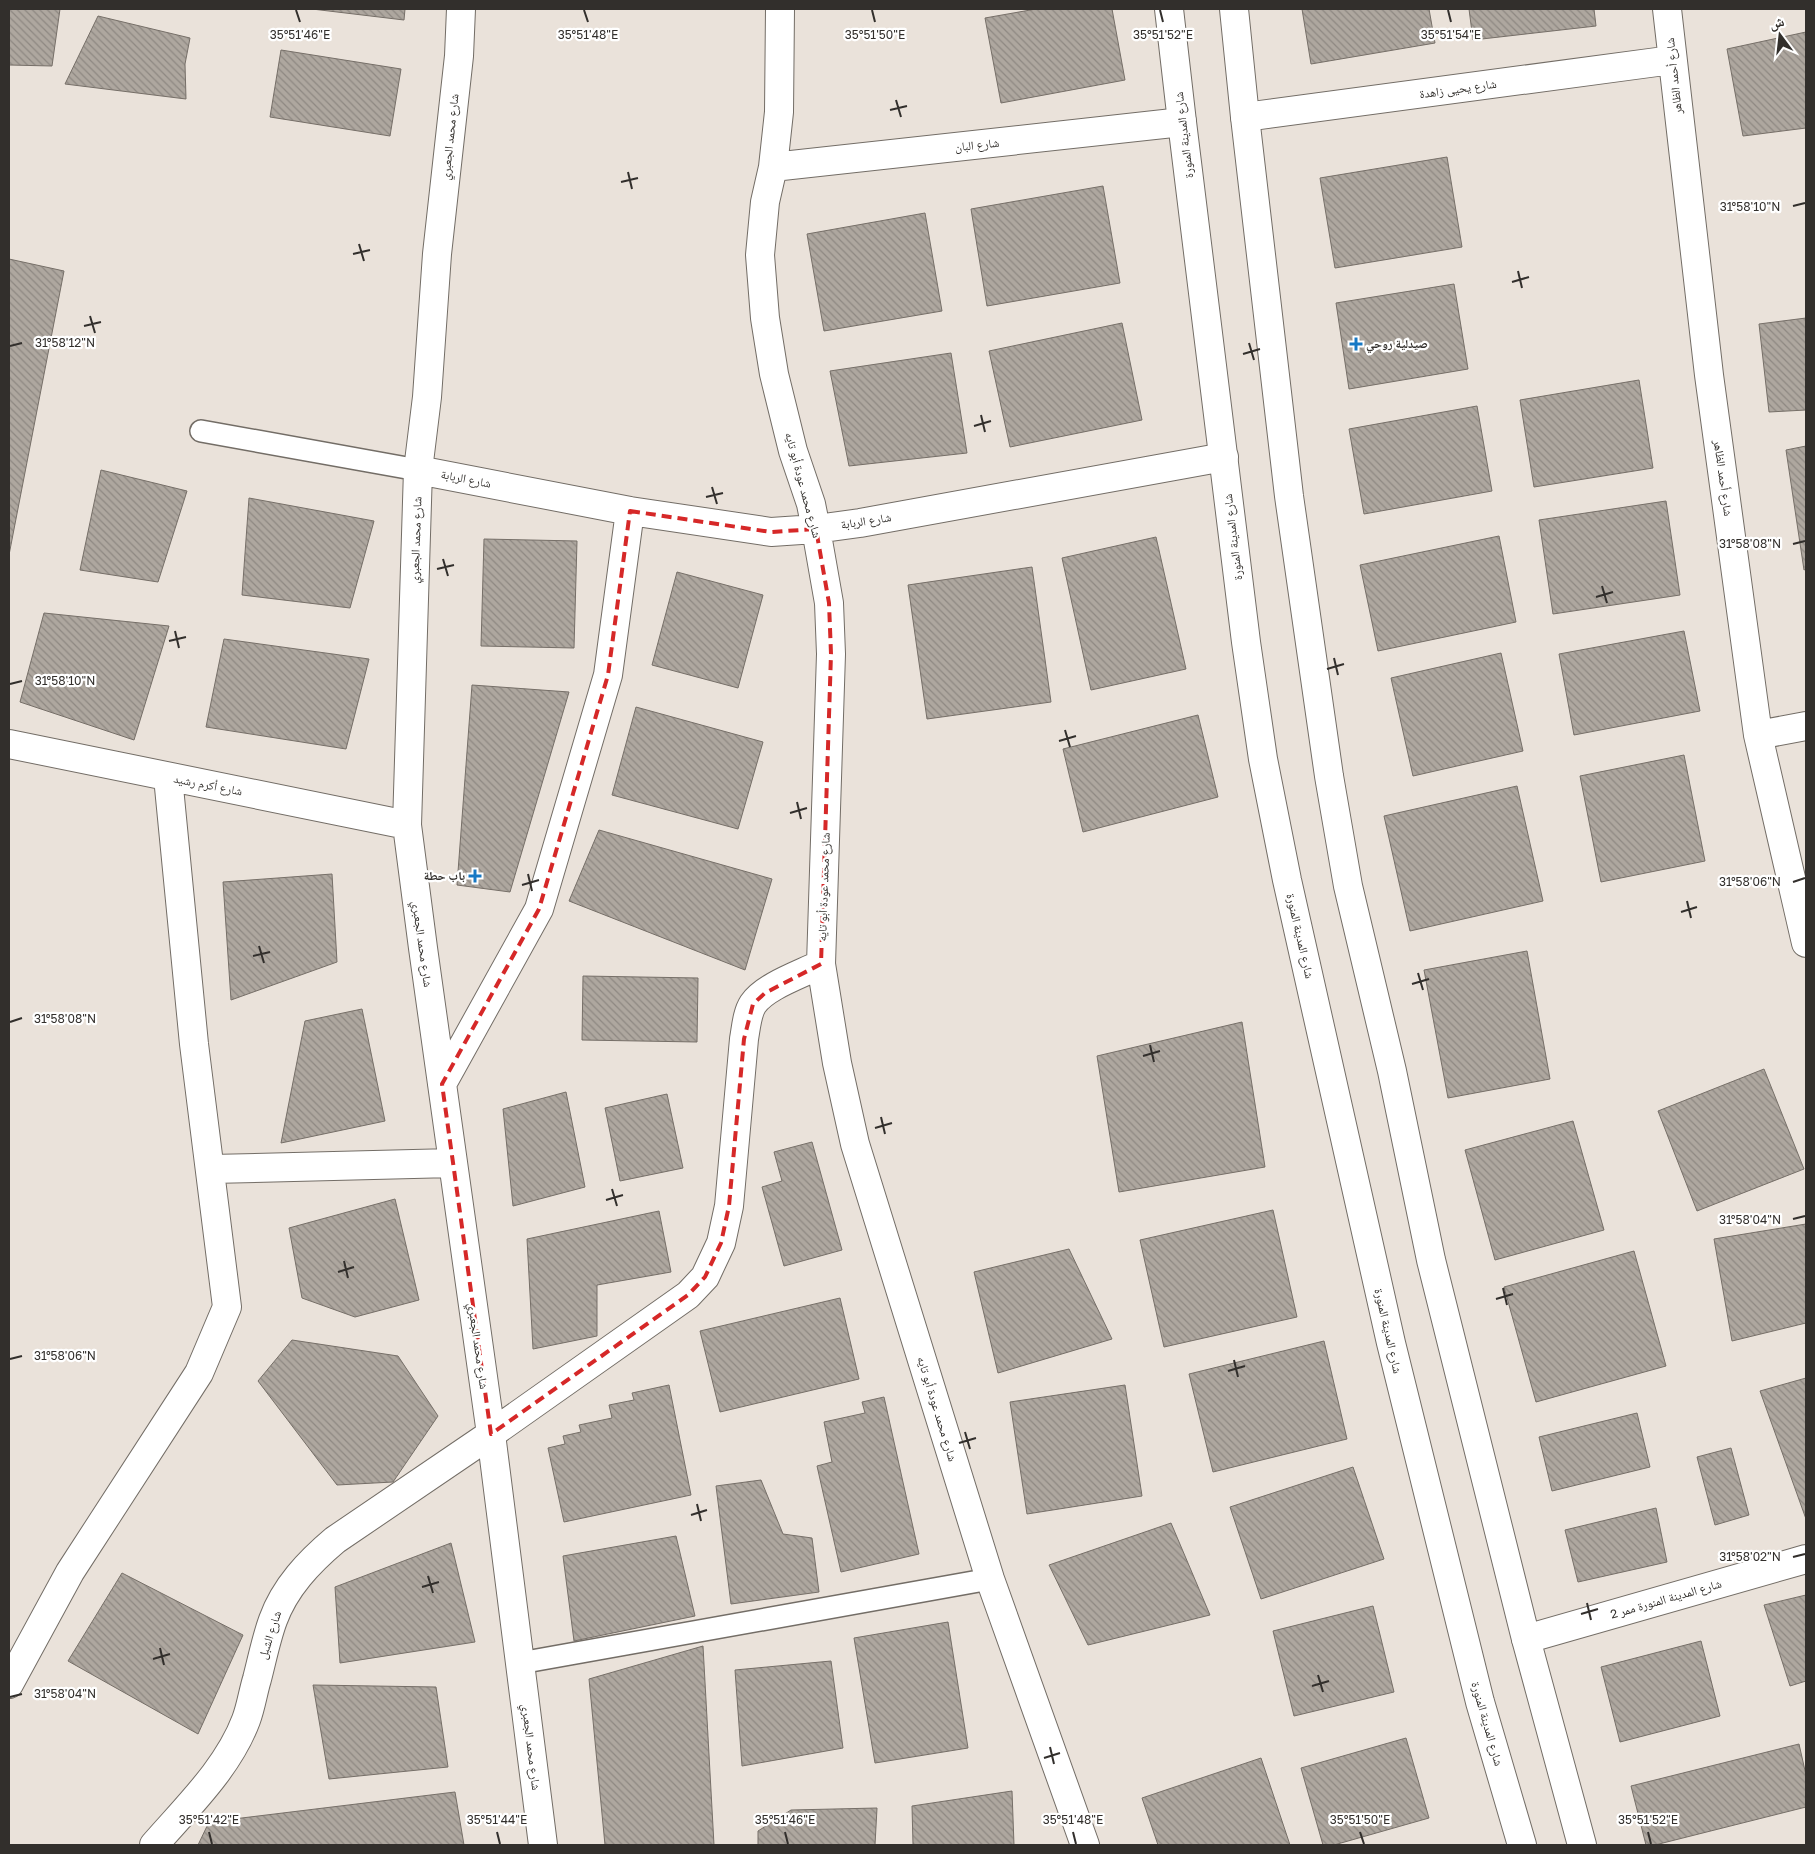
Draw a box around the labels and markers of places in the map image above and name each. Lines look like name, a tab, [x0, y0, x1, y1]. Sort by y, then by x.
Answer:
place label: صيدلية روحي	[1366, 336, 1428, 354]
marker: صيدلية روحي	[1350, 338, 1362, 350]
place label: باب حطة	[424, 868, 465, 883]
marker: باب حطة	[469, 870, 481, 882]

